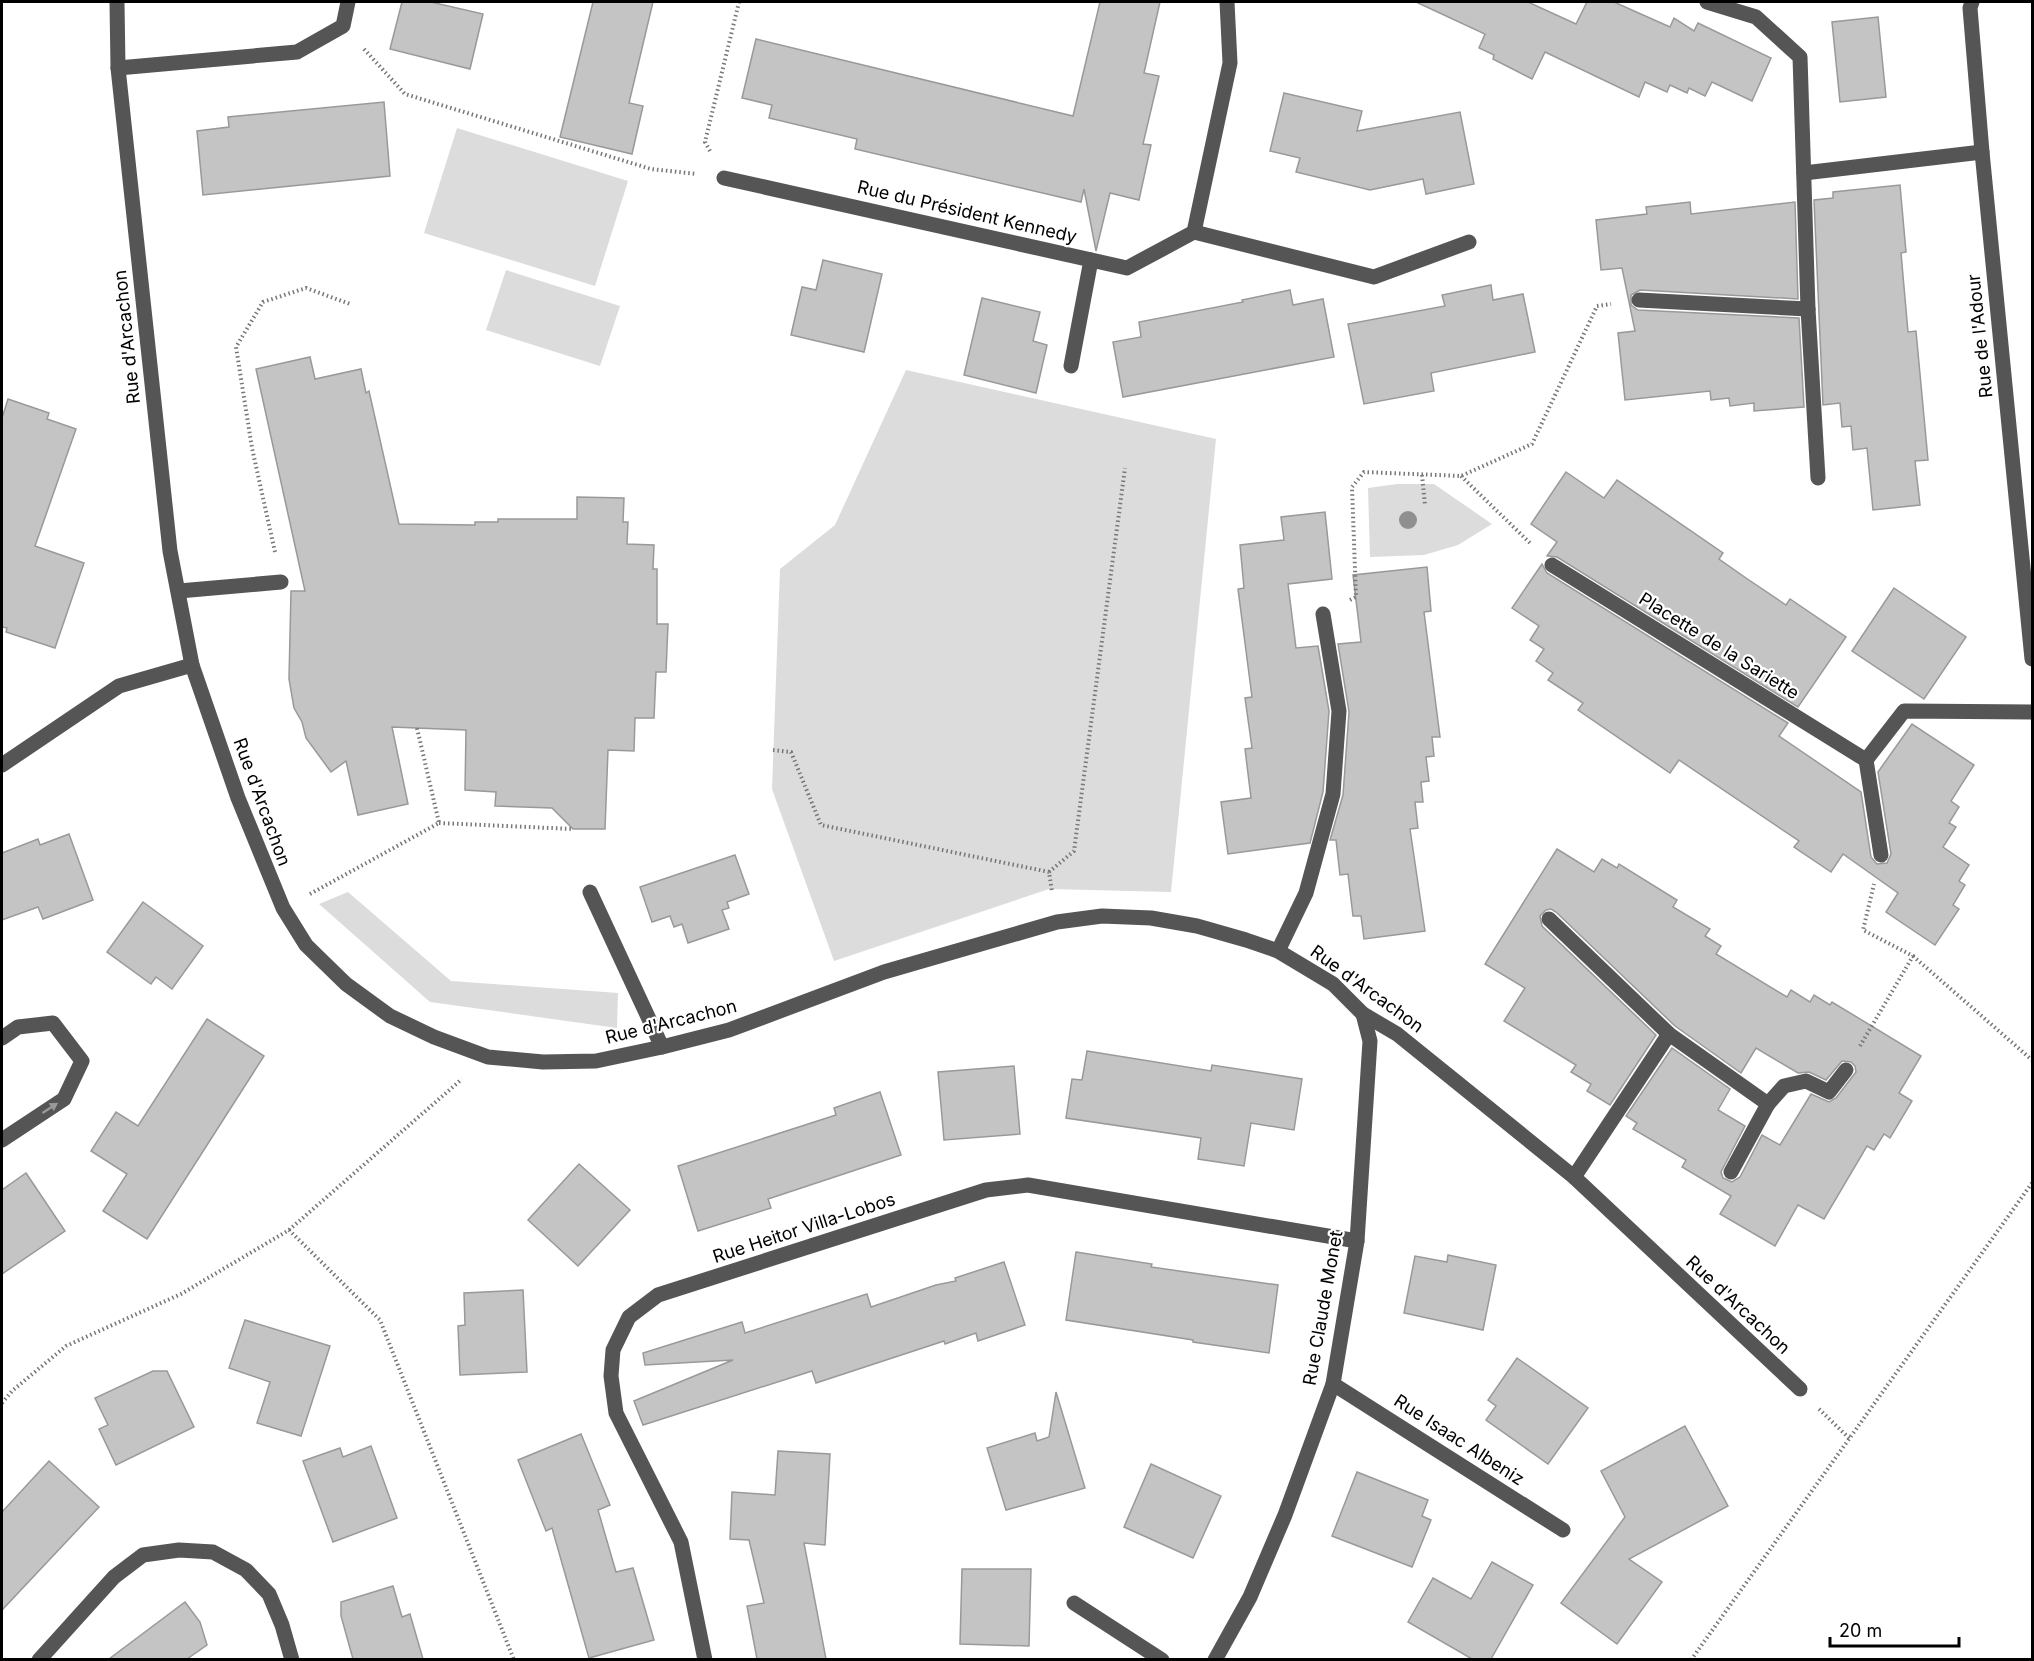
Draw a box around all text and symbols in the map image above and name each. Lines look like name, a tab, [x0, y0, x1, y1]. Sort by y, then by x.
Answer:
street label: Rue du Président Kennedy	[855, 176, 1079, 247]
street label: Rue d'Arcachon	[109, 269, 144, 405]
street label: Rue de l'Adour	[1963, 273, 1996, 399]
street label: Placette de la Sariette	[1635, 588, 1803, 703]
street label: Rue d'Arcachon	[230, 735, 295, 869]
street label: Rue d'Arcachon	[1307, 941, 1428, 1037]
street label: Rue d'Arcachon	[603, 995, 739, 1048]
one-way arrow	[42, 1103, 59, 1114]
street label: Rue Heitor Villa-Lobos	[710, 1188, 898, 1267]
street label: Rue Claude Monet	[1299, 1229, 1346, 1387]
street label: Rue d'Arcachon	[1682, 1251, 1795, 1358]
street label: Rue Isaac Albeniz	[1390, 1390, 1528, 1489]
scale bar	[1830, 1610, 1959, 1648]
text: 20 m	[1839, 1620, 1882, 1641]

